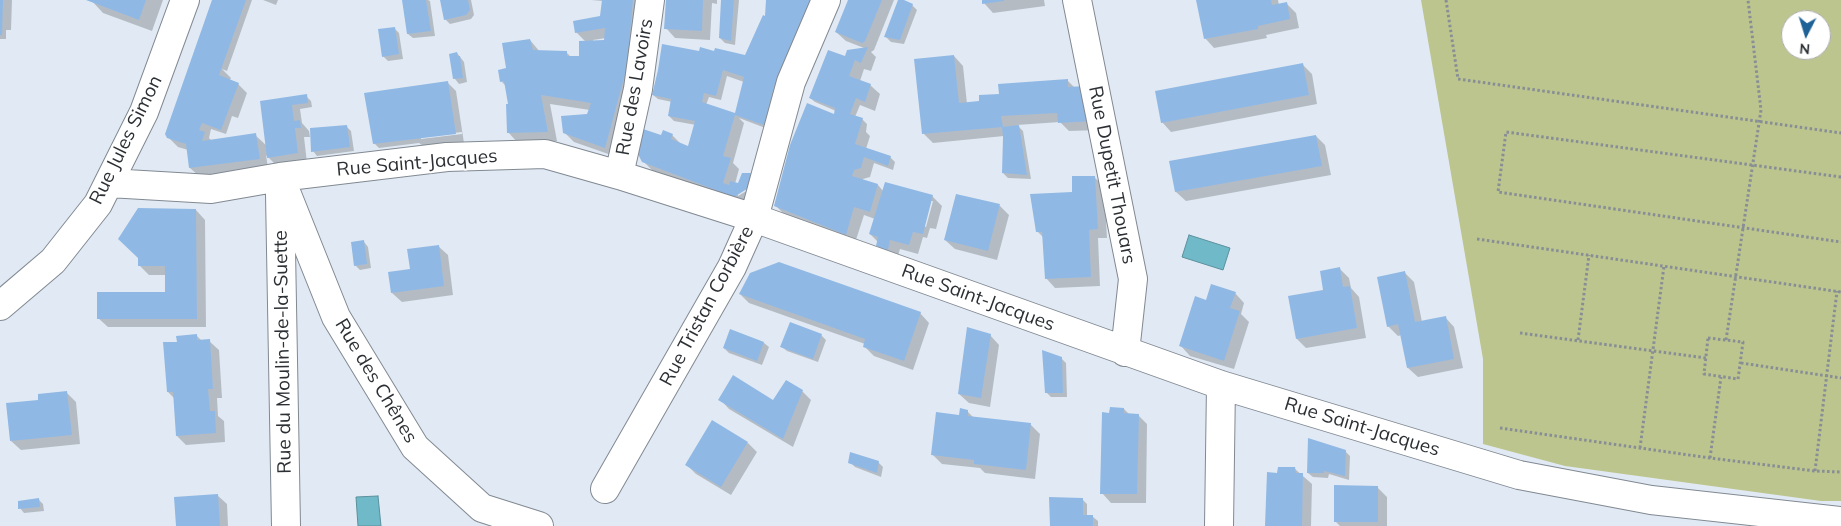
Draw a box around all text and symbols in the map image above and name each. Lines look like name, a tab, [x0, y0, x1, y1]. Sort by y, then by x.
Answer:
north arrow	[1781, 10, 1831, 60]
street label: Rue des Lavoirs	[612, 17, 658, 157]
text: N	[1799, 40, 1811, 58]
street label: Rue Jules Simon	[85, 72, 167, 208]
street label: Rue Dupetit Thouars	[1084, 84, 1140, 266]
street label: Rue Saint-Jacques	[336, 145, 498, 181]
street label: Rue Tristan Corbière	[655, 222, 759, 390]
street label: Rue du Moulin-de-la-Suette	[269, 230, 297, 474]
street label: Rue Saint-Jacques	[898, 260, 1058, 336]
street label: Rue des Chênes	[330, 315, 422, 447]
street label: Rue Saint-Jacques	[1282, 393, 1442, 461]

